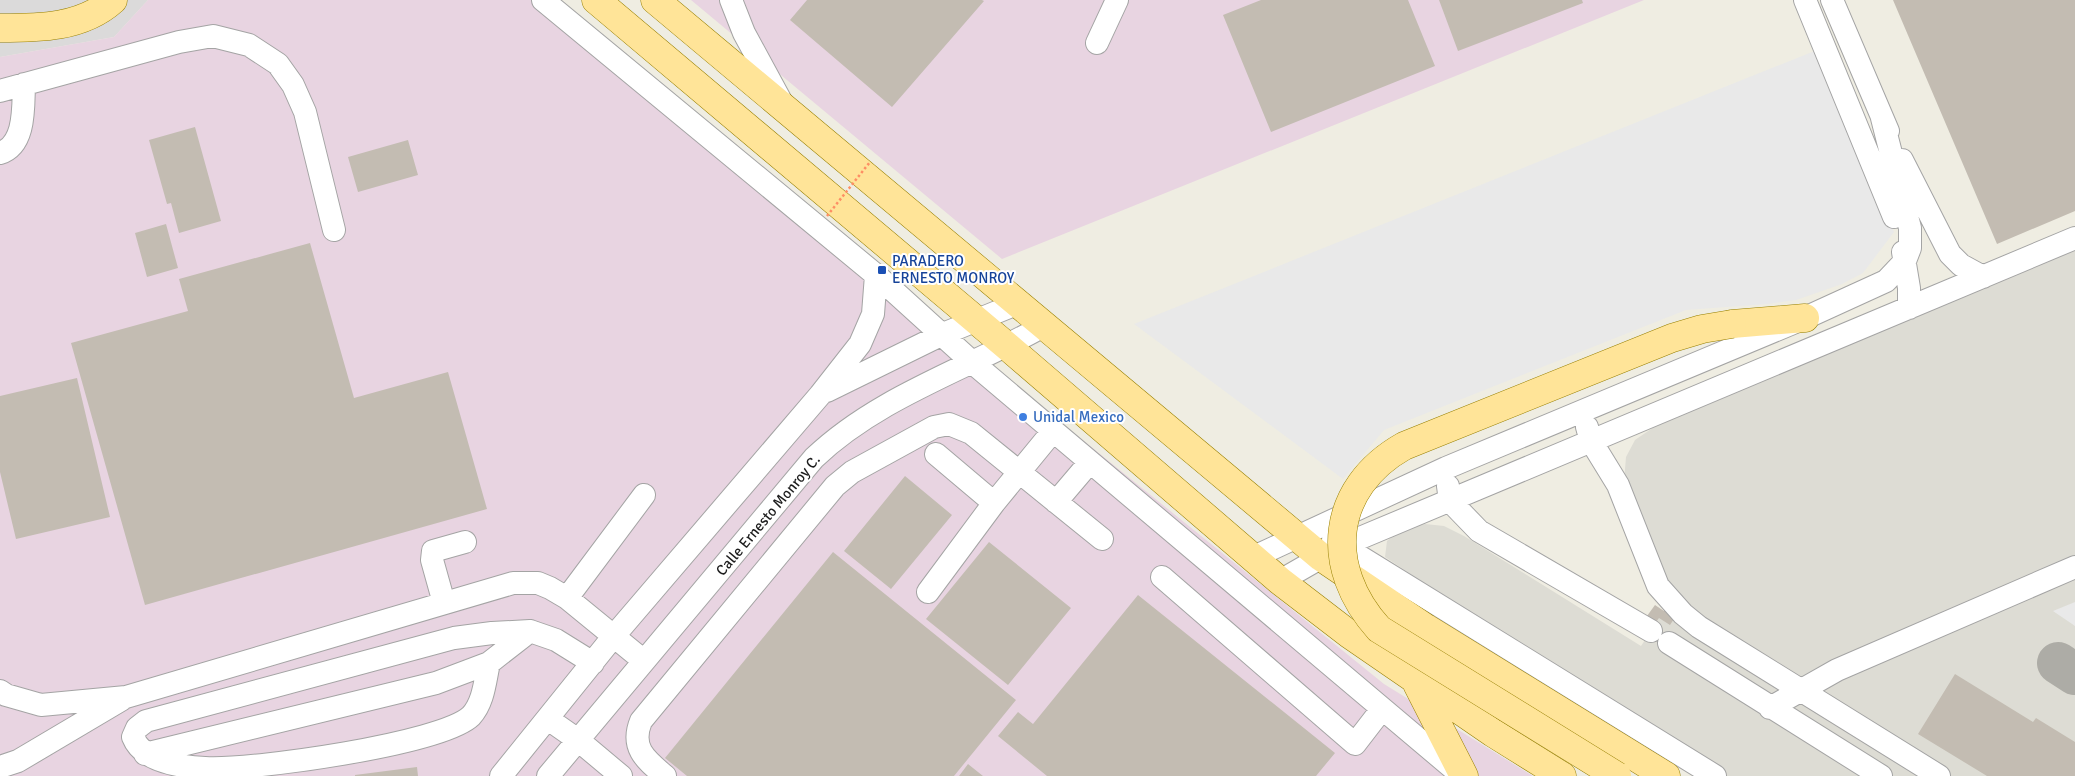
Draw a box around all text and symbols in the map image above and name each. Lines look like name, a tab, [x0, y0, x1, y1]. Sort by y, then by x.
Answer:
place label: PARADERO ERNESTO MONROY	[892, 252, 1015, 287]
marker: PARADERO ERNESTO MONROY	[876, 264, 888, 276]
place label: Unidal Mexico	[1033, 408, 1124, 426]
marker: Unidal Mexico	[1017, 411, 1029, 423]
street label: Calle Ernesto Monroy C.	[712, 451, 824, 579]

